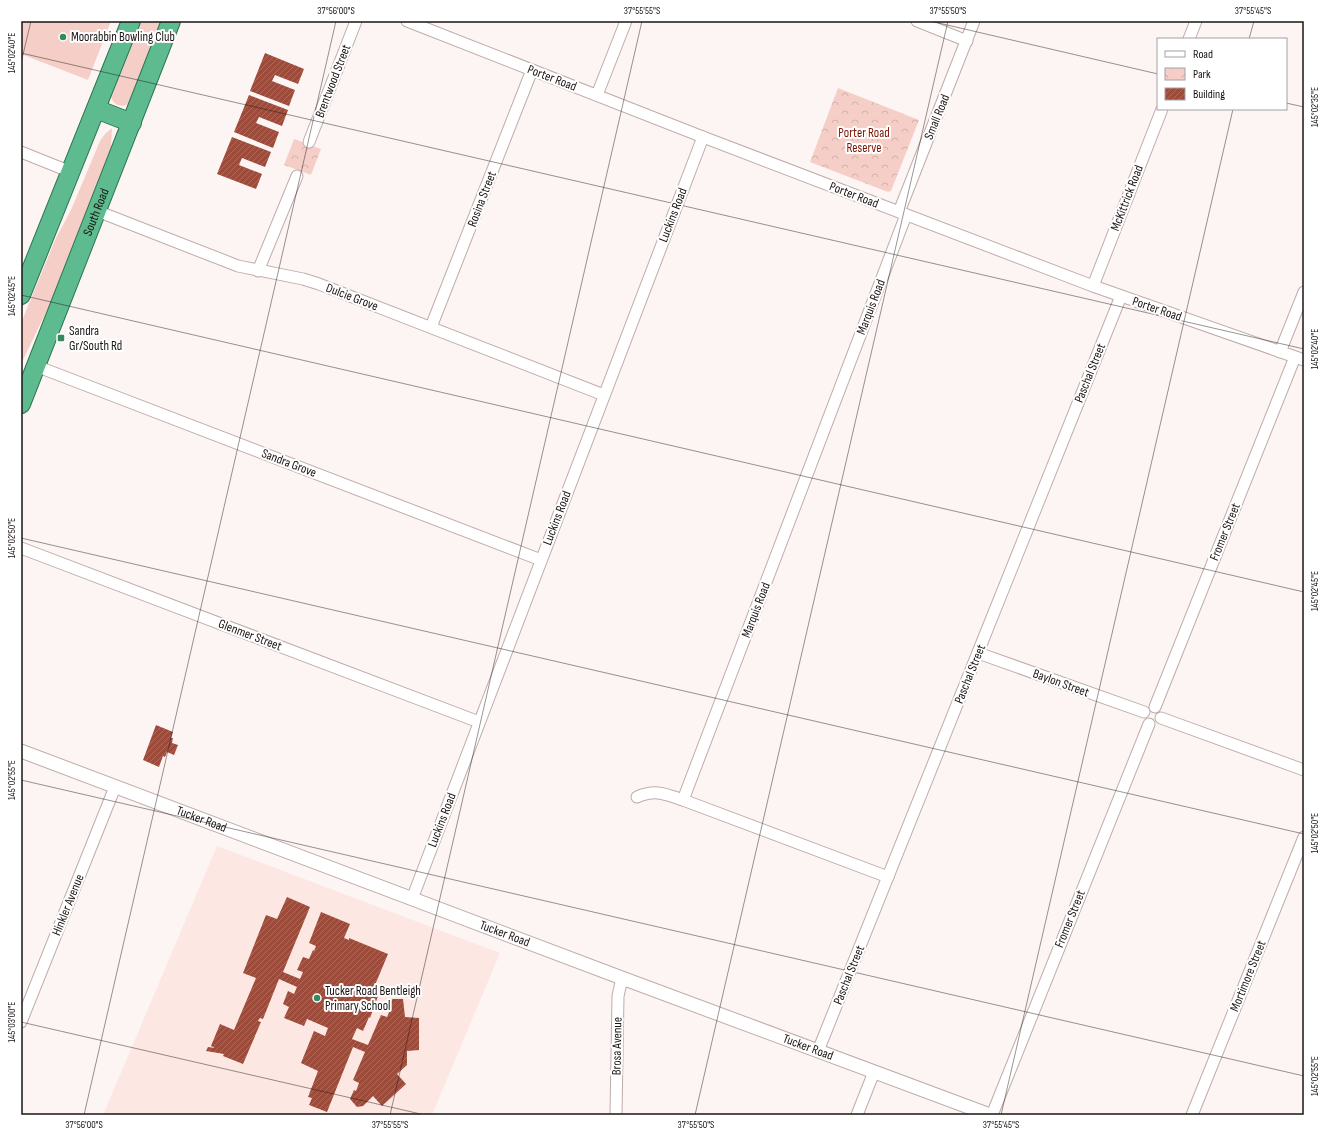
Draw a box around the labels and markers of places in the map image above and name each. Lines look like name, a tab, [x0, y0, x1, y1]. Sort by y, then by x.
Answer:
place label: Moorabbin Bowling Club	[71, 29, 175, 45]
marker: Moorabbin Bowling Club	[58, 32, 68, 42]
place label: Sandra Gr/South Rd	[69, 323, 122, 354]
marker: Sandra Gr/South Rd	[56, 333, 66, 343]
place label: Tucker Road Bentleigh Primary School	[325, 983, 421, 1014]
marker: Tucker Road Bentleigh Primary School	[312, 993, 322, 1003]

